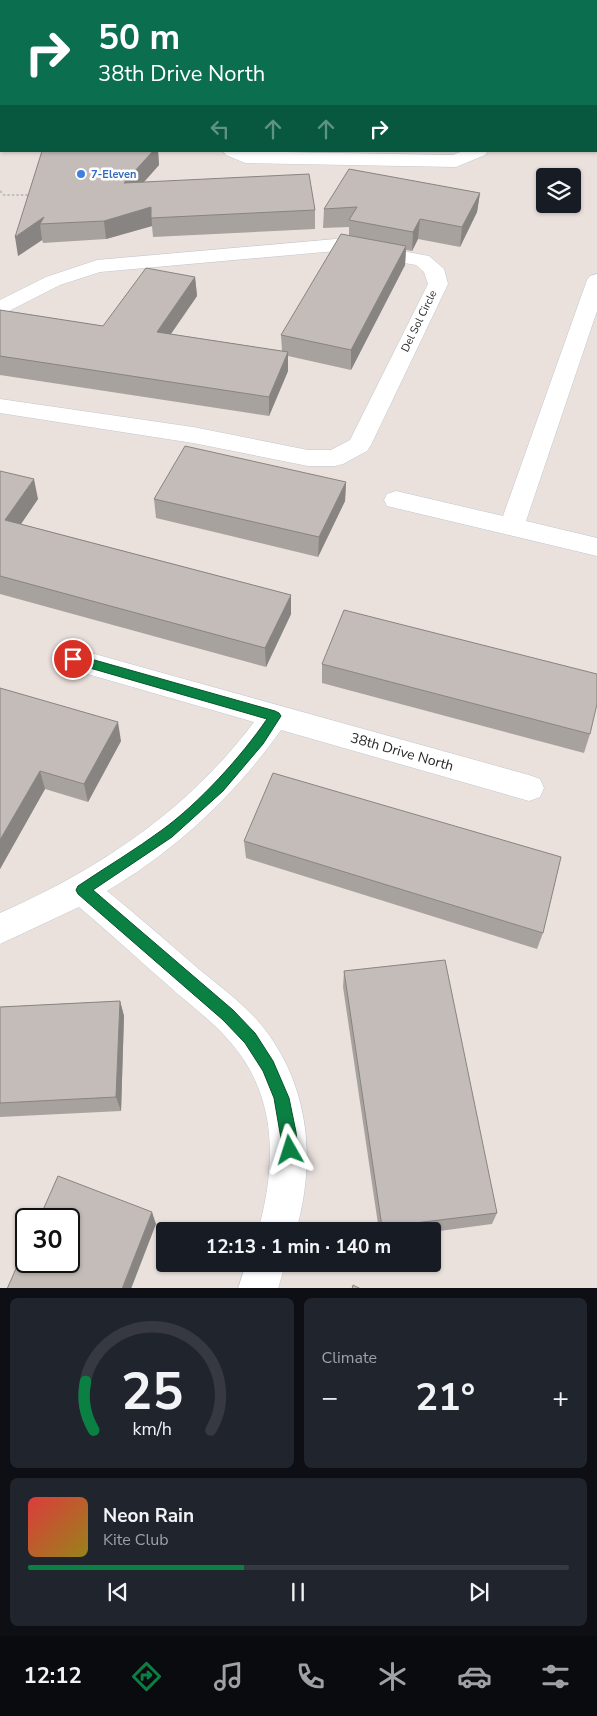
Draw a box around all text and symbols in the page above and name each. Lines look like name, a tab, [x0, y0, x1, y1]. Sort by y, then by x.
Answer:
text: 50 m	[98, 14, 180, 61]
icon: right	[15, 20, 80, 85]
text: 38th Drive North	[98, 59, 265, 89]
icon: left	[206, 115, 234, 143]
icon: ahead	[259, 115, 287, 143]
icon: ahead	[312, 115, 340, 143]
icon: right	[365, 115, 393, 143]
place label: 7-Eleven	[91, 167, 136, 182]
marker: 7-Eleven	[75, 168, 87, 180]
map controls	[536, 168, 581, 213]
button: layers	[536, 168, 581, 213]
street label: Del Sol Circle	[398, 287, 440, 354]
pin	[52, 638, 94, 680]
icon: arrive	[59, 645, 87, 673]
street label: 38th Drive North	[348, 728, 456, 776]
position arrow	[263, 1123, 315, 1175]
speed limit sign: 30	[15, 1208, 80, 1273]
text: 12:13 · 1 min · 140 m	[206, 1234, 391, 1260]
text: Climate	[322, 1347, 377, 1369]
text: 25	[121, 1356, 183, 1427]
text: 21°	[415, 1372, 475, 1423]
text: −	[322, 1379, 338, 1417]
text: +	[552, 1379, 569, 1417]
text: km/h	[132, 1417, 171, 1441]
text: Neon Rain	[103, 1503, 194, 1529]
text: Kite Club	[103, 1529, 169, 1551]
icon: previous	[104, 1578, 132, 1606]
icon: pause	[284, 1578, 312, 1606]
icon: next	[465, 1578, 493, 1606]
icon: directions	[129, 1659, 164, 1694]
icon: music	[211, 1659, 246, 1694]
icon: phone	[293, 1659, 328, 1694]
icon: climate	[375, 1659, 410, 1694]
icon: car	[457, 1659, 492, 1694]
icon: filters	[538, 1659, 573, 1694]
text: 12:12	[23, 1661, 82, 1691]

